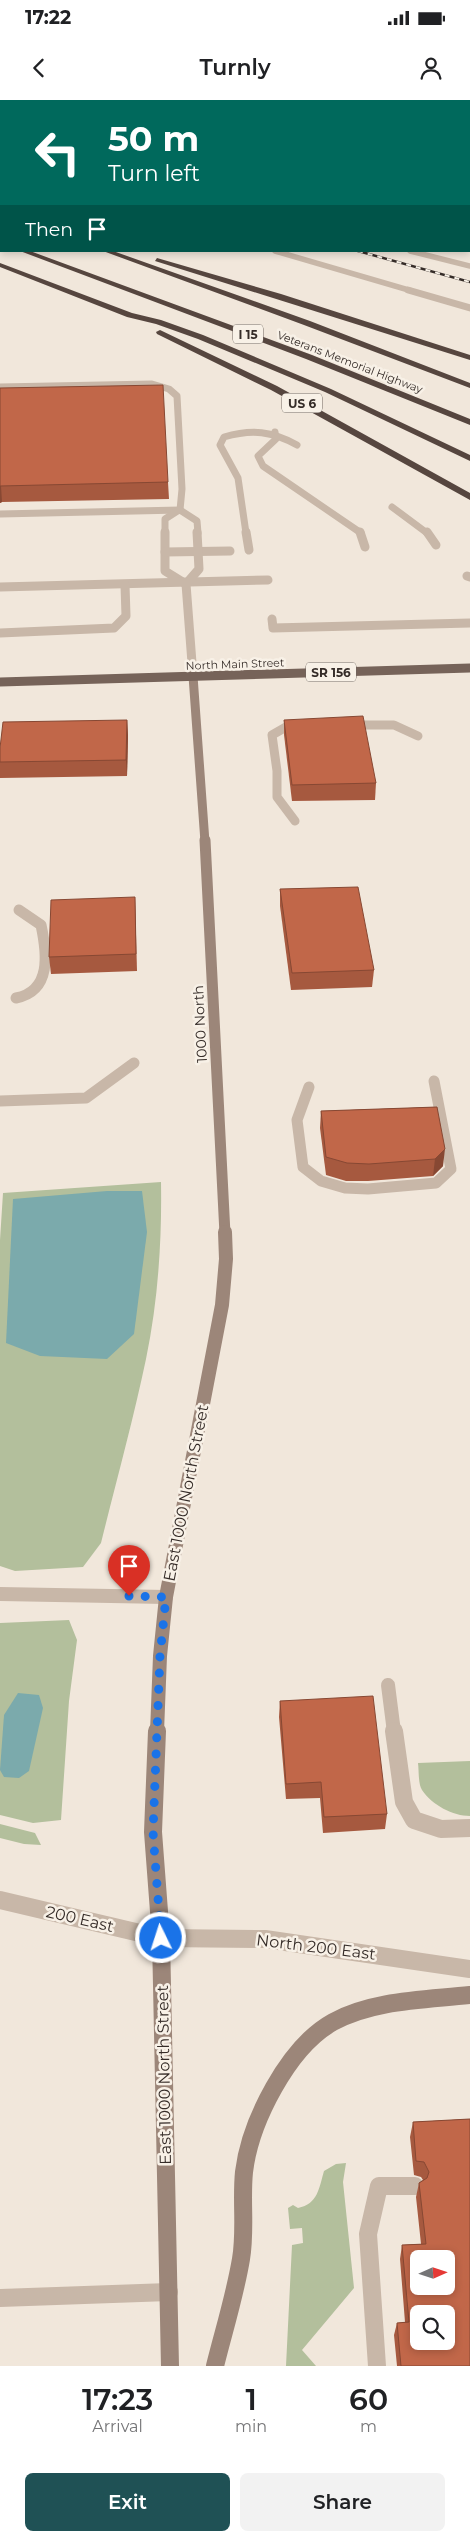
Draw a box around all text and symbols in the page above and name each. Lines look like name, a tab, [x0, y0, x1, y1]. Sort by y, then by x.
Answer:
text: 17:22	[25, 6, 71, 29]
icon: back	[25, 54, 53, 82]
text: Turnly	[199, 54, 271, 81]
icon: person	[417, 54, 445, 82]
text: 50 m	[108, 117, 199, 160]
icon: left	[25, 120, 90, 185]
text: Turn left	[108, 160, 200, 187]
icon: arrive	[83, 215, 111, 243]
text: Then	[25, 218, 73, 241]
road number: I 15	[233, 324, 263, 343]
street label: Veterans Memorial Highway	[275, 328, 425, 396]
road number: US 6	[282, 394, 322, 412]
street label: North Main Street	[185, 655, 285, 673]
road number: SR 156	[306, 662, 356, 682]
street label: 1000 North	[189, 985, 211, 1063]
street label: East 1000 North Street	[160, 1402, 213, 1583]
pin	[108, 1545, 150, 1596]
icon: arrive	[115, 1552, 143, 1580]
street label: 200 East	[44, 1902, 116, 1936]
position arrow	[134, 1911, 186, 1963]
street label: North 200 East	[255, 1930, 377, 1964]
street label: East 1000 North Street	[153, 1984, 175, 2165]
north arrow	[410, 2250, 455, 2295]
map controls	[410, 2250, 455, 2350]
button: search	[410, 2305, 455, 2350]
text: 17:23	[82, 2381, 153, 2418]
text: 1	[245, 2381, 257, 2418]
text: 60	[349, 2381, 388, 2418]
text: Arrival	[92, 2417, 143, 2436]
text: min	[235, 2417, 267, 2436]
text: m	[360, 2417, 377, 2436]
button: Exit	[25, 2473, 230, 2531]
button: Share	[240, 2473, 445, 2531]

